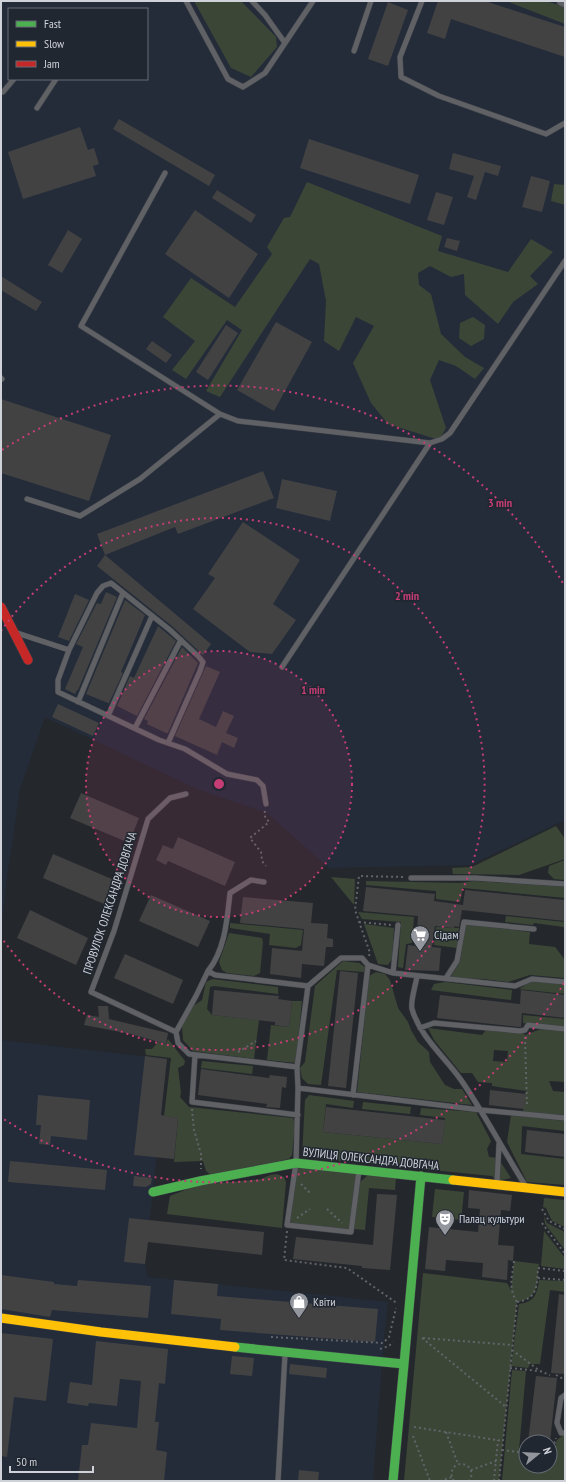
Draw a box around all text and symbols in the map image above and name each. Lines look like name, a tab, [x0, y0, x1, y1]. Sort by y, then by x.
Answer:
legend	[8, 8, 148, 80]
text: Fast	[44, 16, 62, 31]
text: Slow	[44, 36, 65, 51]
text: Jam	[43, 56, 60, 71]
text: 3 min	[488, 495, 512, 510]
text: 2 min	[395, 588, 419, 603]
text: 1 min	[301, 682, 325, 697]
centre of rings	[212, 777, 226, 791]
street label: ПРОВУЛОК ОЛЕКСАНДРА ДОВГАЧА	[79, 829, 140, 976]
supermarket icon: Сідам	[409, 924, 431, 952]
place label: Сідам	[434, 927, 458, 942]
street label: ВУЛИЦЯ ОЛЕКСАНДРА ДОВГАЧА	[302, 1144, 440, 1173]
theatre icon: Палац культури	[434, 1208, 456, 1236]
place label: Палац культури	[459, 1211, 525, 1226]
shop icon: Квіти	[288, 1291, 310, 1319]
place label: Квіти	[313, 1294, 335, 1309]
north arrow	[518, 1434, 558, 1474]
text: N	[540, 1446, 555, 1456]
scale bar	[10, 1448, 93, 1474]
text: 50 m	[16, 1454, 37, 1469]

